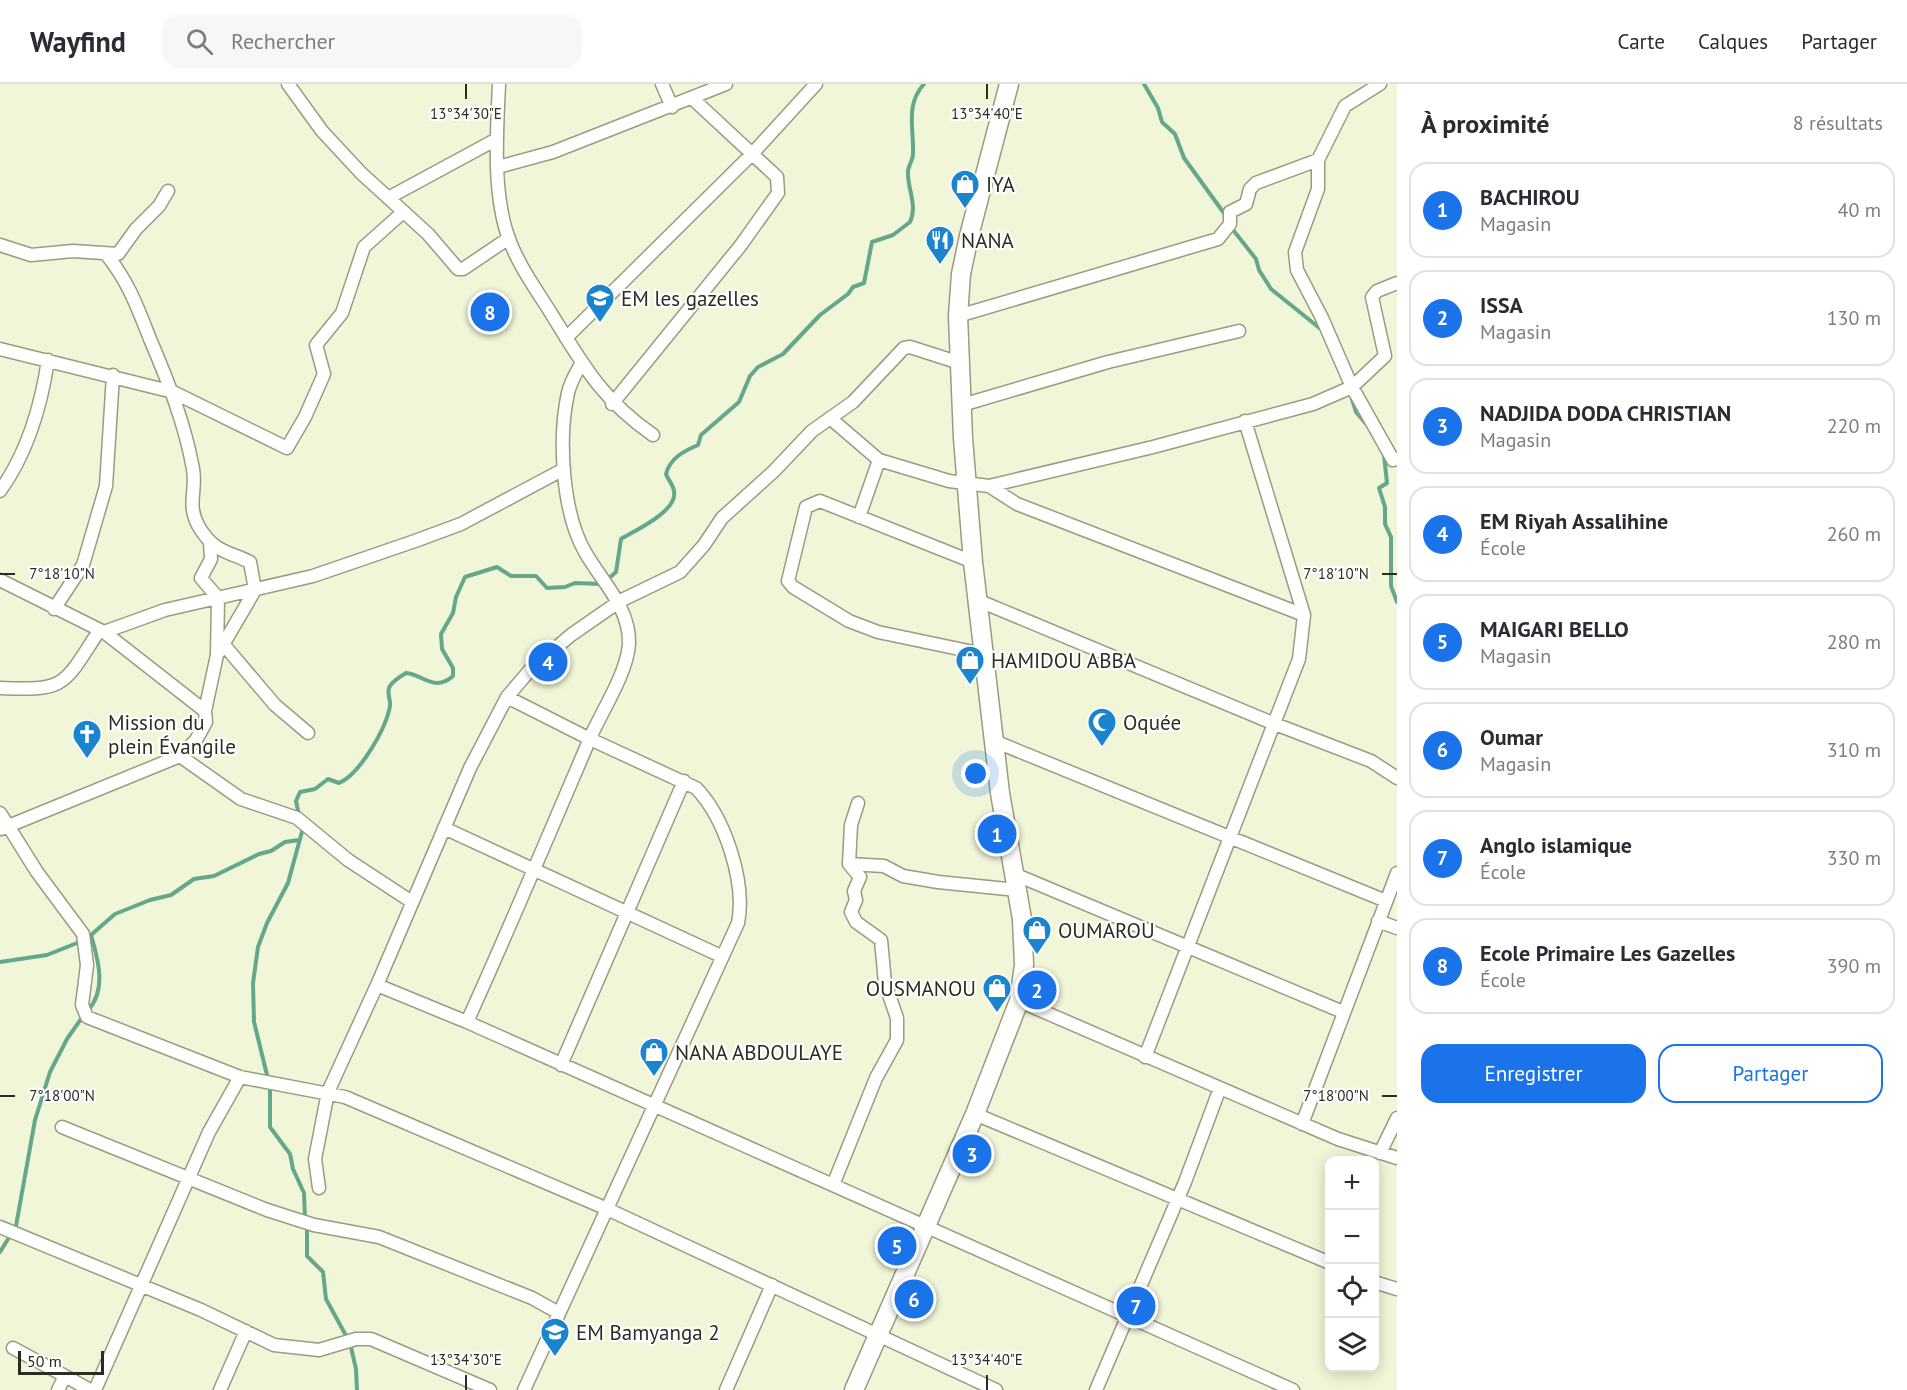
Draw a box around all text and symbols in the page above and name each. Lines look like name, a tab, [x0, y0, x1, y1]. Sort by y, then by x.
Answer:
search box	[162, 14, 582, 68]
text: Wayfind	[30, 23, 126, 60]
icon: search	[183, 25, 216, 58]
text: Rechercher	[231, 27, 335, 55]
text: Carte	[1618, 28, 1665, 55]
text: Calques	[1698, 28, 1768, 55]
text: Partager	[1801, 28, 1877, 55]
text: 13°34'30"E	[430, 104, 502, 123]
text: 13°34'40"E	[951, 104, 1023, 123]
text: À proximité	[1421, 107, 1549, 140]
text: 8 résultats	[1793, 110, 1883, 136]
shop icon: IYA	[949, 168, 981, 210]
place label: IYA	[986, 171, 1015, 198]
text: BACHIROU	[1480, 183, 1580, 211]
text: 1	[1437, 197, 1448, 223]
text: 40 m	[1838, 197, 1881, 223]
text: Magasin	[1480, 211, 1551, 237]
restaurant icon: NANA	[924, 224, 956, 266]
place label: NANA	[961, 227, 1015, 254]
school or university icon: EM les gazelles	[584, 282, 616, 324]
place label: EM les gazelles	[621, 285, 759, 312]
pin: 8	[470, 290, 510, 334]
text: ISSA	[1480, 291, 1523, 319]
text: 2	[1437, 305, 1448, 331]
text: 130 m	[1827, 305, 1881, 331]
text: Magasin	[1480, 319, 1551, 345]
text: NADJIDA DODA CHRISTIAN	[1480, 399, 1731, 427]
text: 3	[1437, 413, 1448, 439]
text: 220 m	[1827, 413, 1881, 439]
text: Magasin	[1480, 427, 1551, 453]
text: EM Riyah Assalihine	[1480, 507, 1668, 535]
text: 4	[1437, 521, 1448, 547]
text: 260 m	[1827, 521, 1881, 547]
text: École	[1480, 535, 1526, 561]
text: 7°18'10"N	[29, 564, 95, 583]
text: 7°18'10"N	[1303, 564, 1369, 583]
text: MAIGARI BELLO	[1480, 615, 1629, 643]
text: 5	[1437, 629, 1448, 655]
text: 280 m	[1827, 629, 1881, 655]
pin: 4	[528, 640, 568, 684]
text: Magasin	[1480, 643, 1551, 669]
shop icon: HAMIDOU ABBA	[954, 644, 986, 686]
place label: HAMIDOU ABBA	[991, 647, 1137, 674]
mosque icon: Oquée	[1086, 706, 1118, 748]
place label: Mission du plein Évangile	[108, 709, 236, 760]
place label: Oquée	[1123, 709, 1181, 736]
church icon: Mission du plein Évangile	[71, 718, 103, 760]
text: Oumar	[1480, 723, 1543, 751]
text: 6	[1437, 737, 1448, 763]
text: 310 m	[1827, 737, 1881, 763]
text: Magasin	[1480, 751, 1551, 777]
your location	[961, 759, 990, 788]
pin: 1	[978, 812, 1016, 856]
text: Anglo islamique	[1480, 831, 1632, 859]
text: 7	[1437, 845, 1448, 871]
text: 330 m	[1827, 845, 1881, 871]
text: École	[1480, 859, 1526, 885]
shop icon: OUMAROU	[1021, 914, 1053, 956]
place label: OUMAROU	[1058, 917, 1155, 944]
text: Ecole Primaire Les Gazelles	[1480, 939, 1735, 967]
text: 8	[1437, 953, 1448, 979]
text: 390 m	[1827, 953, 1881, 979]
text: École	[1480, 967, 1526, 993]
pin: 2	[1018, 968, 1056, 1012]
shop icon: OUSMANOU	[981, 972, 1013, 1014]
place label: OUSMANOU	[866, 975, 976, 1002]
shop icon: NANA ABDOULAYE	[638, 1036, 670, 1078]
place label: NANA ABDOULAYE	[675, 1039, 843, 1066]
button: Enregistrer	[1421, 1044, 1646, 1103]
button: Partager	[1658, 1044, 1883, 1103]
text: 7°18'00"N	[29, 1086, 95, 1105]
text: 7°18'00"N	[1303, 1086, 1369, 1105]
pin: 3	[952, 1132, 992, 1176]
map controls	[1325, 1156, 1379, 1372]
button: +	[1325, 1156, 1379, 1210]
button: −	[1325, 1210, 1379, 1264]
pin: 5	[878, 1224, 916, 1268]
button: locate	[1325, 1264, 1379, 1318]
pin: 6	[894, 1276, 934, 1322]
pin: 7	[1116, 1284, 1156, 1328]
school or university icon: EM Bamyanga 2	[539, 1316, 571, 1358]
button: layers	[1325, 1318, 1379, 1372]
place label: EM Bamyanga 2	[576, 1319, 720, 1346]
scale bar	[18, 1348, 104, 1376]
text: 13°34'30"E	[430, 1350, 502, 1369]
text: 13°34'40"E	[951, 1350, 1023, 1369]
text: 50 m	[27, 1351, 62, 1371]

